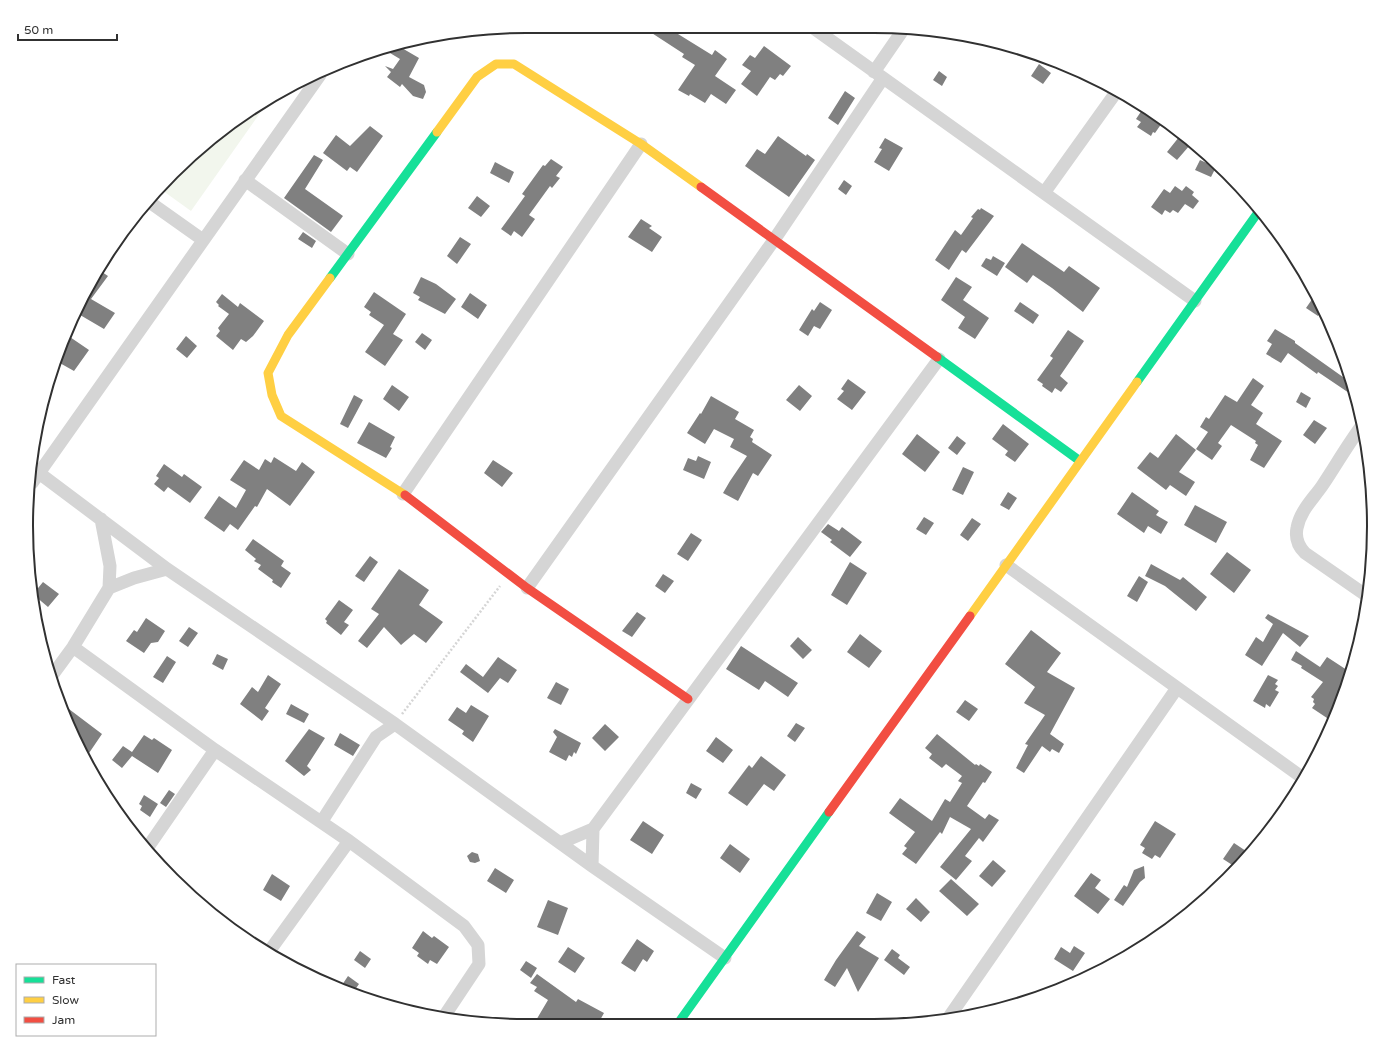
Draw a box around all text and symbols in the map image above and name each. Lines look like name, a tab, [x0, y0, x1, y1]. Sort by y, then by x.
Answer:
scale bar	[18, 16, 117, 42]
text: 50 m	[24, 23, 53, 37]
legend	[16, 964, 156, 1036]
text: Fast	[52, 973, 76, 987]
text: Slow	[52, 993, 79, 1007]
text: Jam	[52, 1013, 75, 1027]

